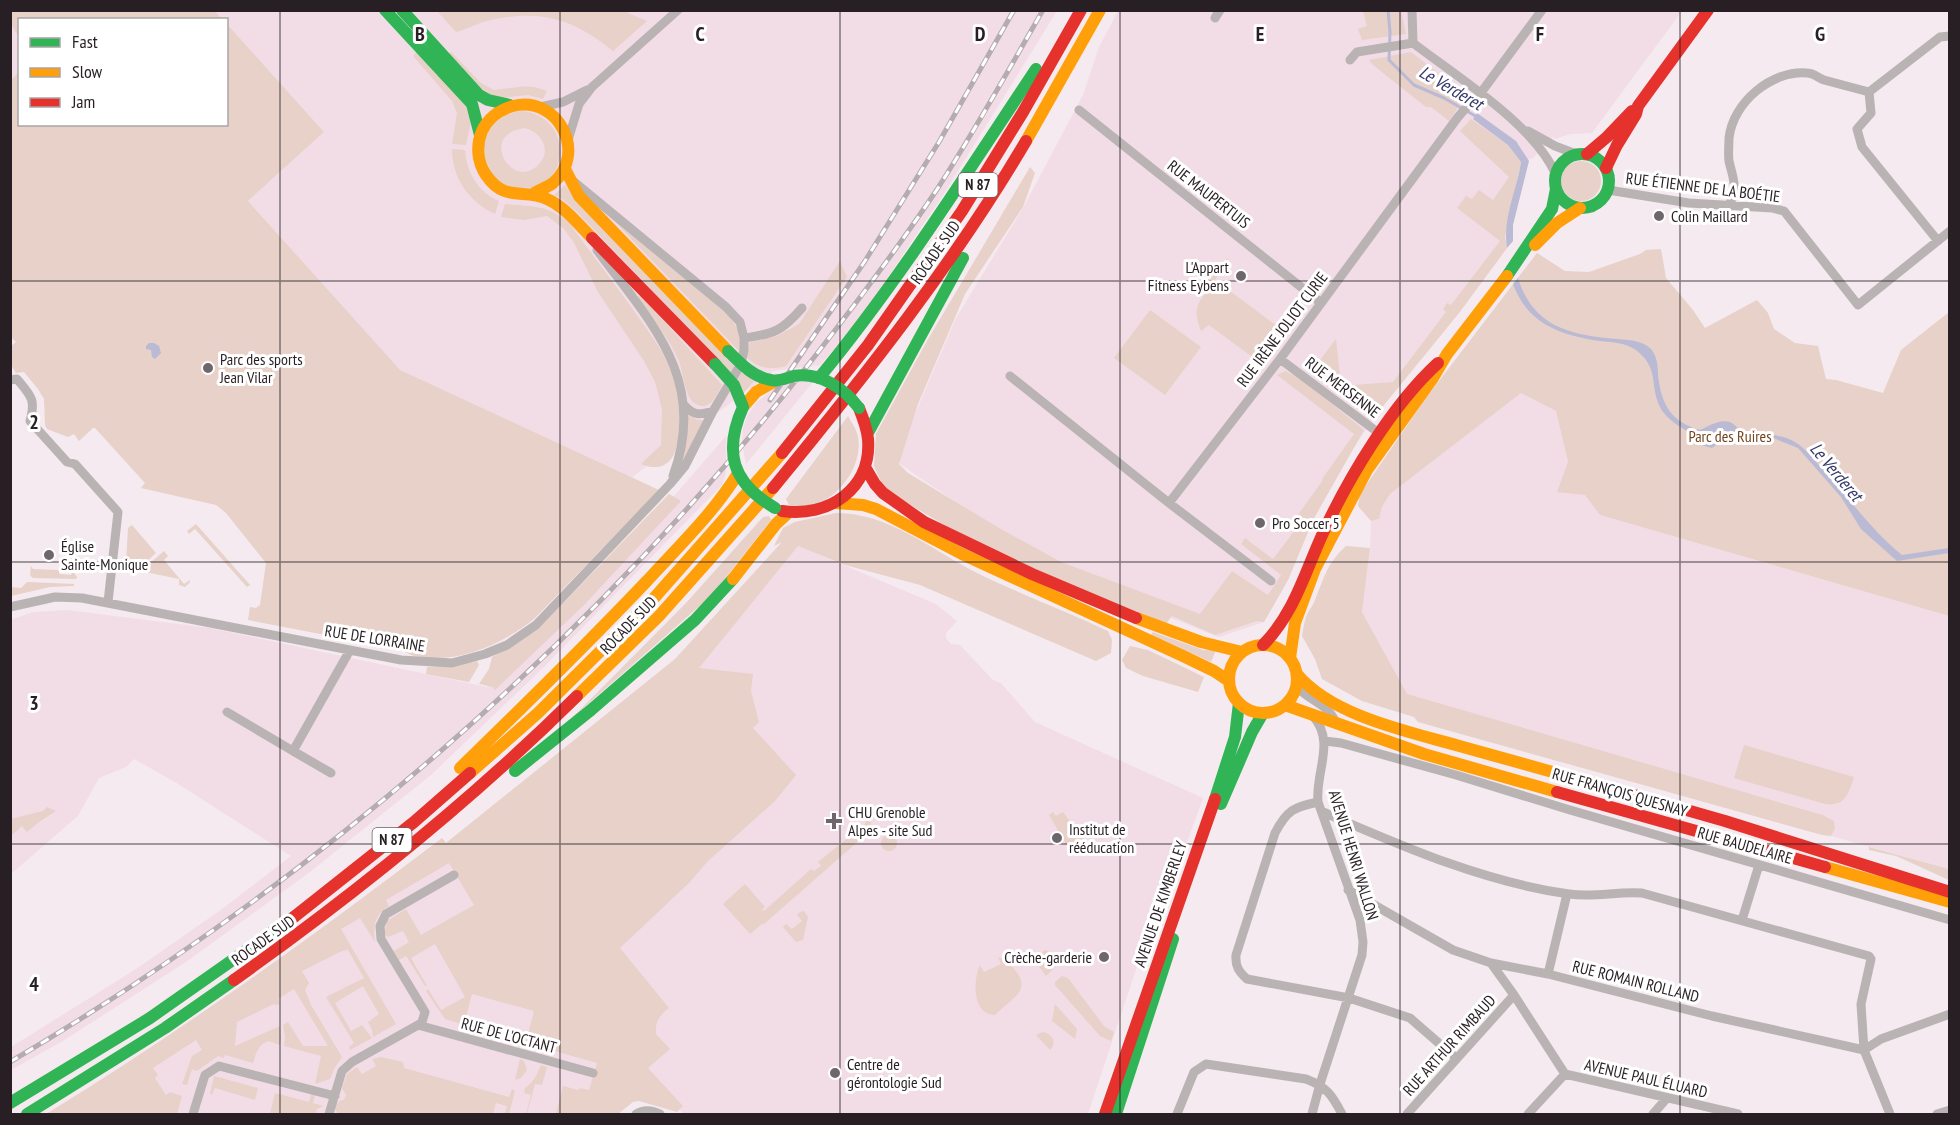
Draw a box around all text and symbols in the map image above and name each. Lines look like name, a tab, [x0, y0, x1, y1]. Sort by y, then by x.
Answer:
legend	[18, 18, 228, 126]
text: B	[415, 21, 425, 47]
text: C	[695, 21, 705, 47]
text: D	[975, 21, 986, 47]
text: E	[1256, 21, 1264, 47]
text: F	[1536, 21, 1544, 47]
text: G	[1815, 21, 1825, 47]
text: Fast	[72, 30, 98, 53]
text: Slow	[72, 60, 103, 83]
water label: Le Verderet	[1415, 60, 1489, 116]
text: Jam	[71, 90, 95, 113]
street label: RUE MAUPERTUIS	[1164, 156, 1254, 233]
street label: RUE ÉTIENNE DE LA BOÉTIE	[1625, 168, 1781, 206]
road number: N 87	[958, 173, 998, 197]
place label: Colin Maillard	[1671, 206, 1748, 226]
marker: Colin Maillard	[1652, 209, 1666, 223]
street label: ROCADE SUD	[906, 216, 964, 288]
place label: L'Appart Fitness Eybens	[1148, 257, 1230, 295]
street label: RUE IRÈNE JOLIOT CURIE	[1232, 268, 1332, 390]
marker: L'Appart Fitness Eybens	[1234, 269, 1248, 283]
place label: Parc des sports Jean Vilar	[219, 349, 303, 387]
street label: RUE MERSENNE	[1302, 352, 1385, 422]
marker: Parc des sports Jean Vilar	[201, 361, 215, 375]
text: 2	[29, 409, 39, 435]
park label: Parc des Ruires	[1688, 426, 1772, 446]
water label: Le Verderet	[1805, 438, 1869, 507]
place label: Pro Soccer 5	[1272, 513, 1340, 533]
marker: Pro Soccer 5	[1253, 516, 1267, 530]
place label: Église Sainte-Monique	[61, 536, 148, 574]
marker: Église Sainte-Monique	[42, 548, 56, 562]
street label: ROCADE SUD	[596, 592, 660, 658]
street label: RUE DE LORRAINE	[323, 620, 427, 656]
text: 3	[29, 690, 39, 716]
street label: RUE FRANÇOIS QUESNAY	[1550, 763, 1690, 821]
street label: AVENUE HENRI WALLON	[1325, 788, 1383, 922]
place label: CHU Grenoble Alpes - site Sud	[848, 802, 932, 840]
marker: CHU Grenoble Alpes - site Sud	[825, 812, 843, 830]
place label: Institut de rééducation	[1069, 819, 1134, 857]
street label: RUE BAUDELAIRE	[1695, 822, 1795, 868]
road number: N 87	[372, 828, 412, 852]
marker: Institut de rééducation	[1050, 831, 1064, 845]
street label: AVENUE DE KIMBERLEY	[1129, 838, 1191, 970]
street label: ROCADE SUD	[228, 911, 298, 969]
place label: Crèche-garderie	[1004, 947, 1092, 967]
marker: Crèche-garderie	[1097, 950, 1111, 964]
street label: RUE ROMAIN ROLLAND	[1571, 956, 1701, 1006]
text: 4	[29, 971, 39, 997]
street label: RUE ARTHUR RIMBAUD	[1398, 990, 1500, 1100]
street label: RUE DE L'OCTANT	[459, 1013, 559, 1057]
place label: Centre de gérontologie Sud	[847, 1054, 942, 1092]
street label: AVENUE PAUL ÉLUARD	[1583, 1054, 1709, 1102]
marker: Centre de gérontologie Sud	[828, 1066, 842, 1080]

